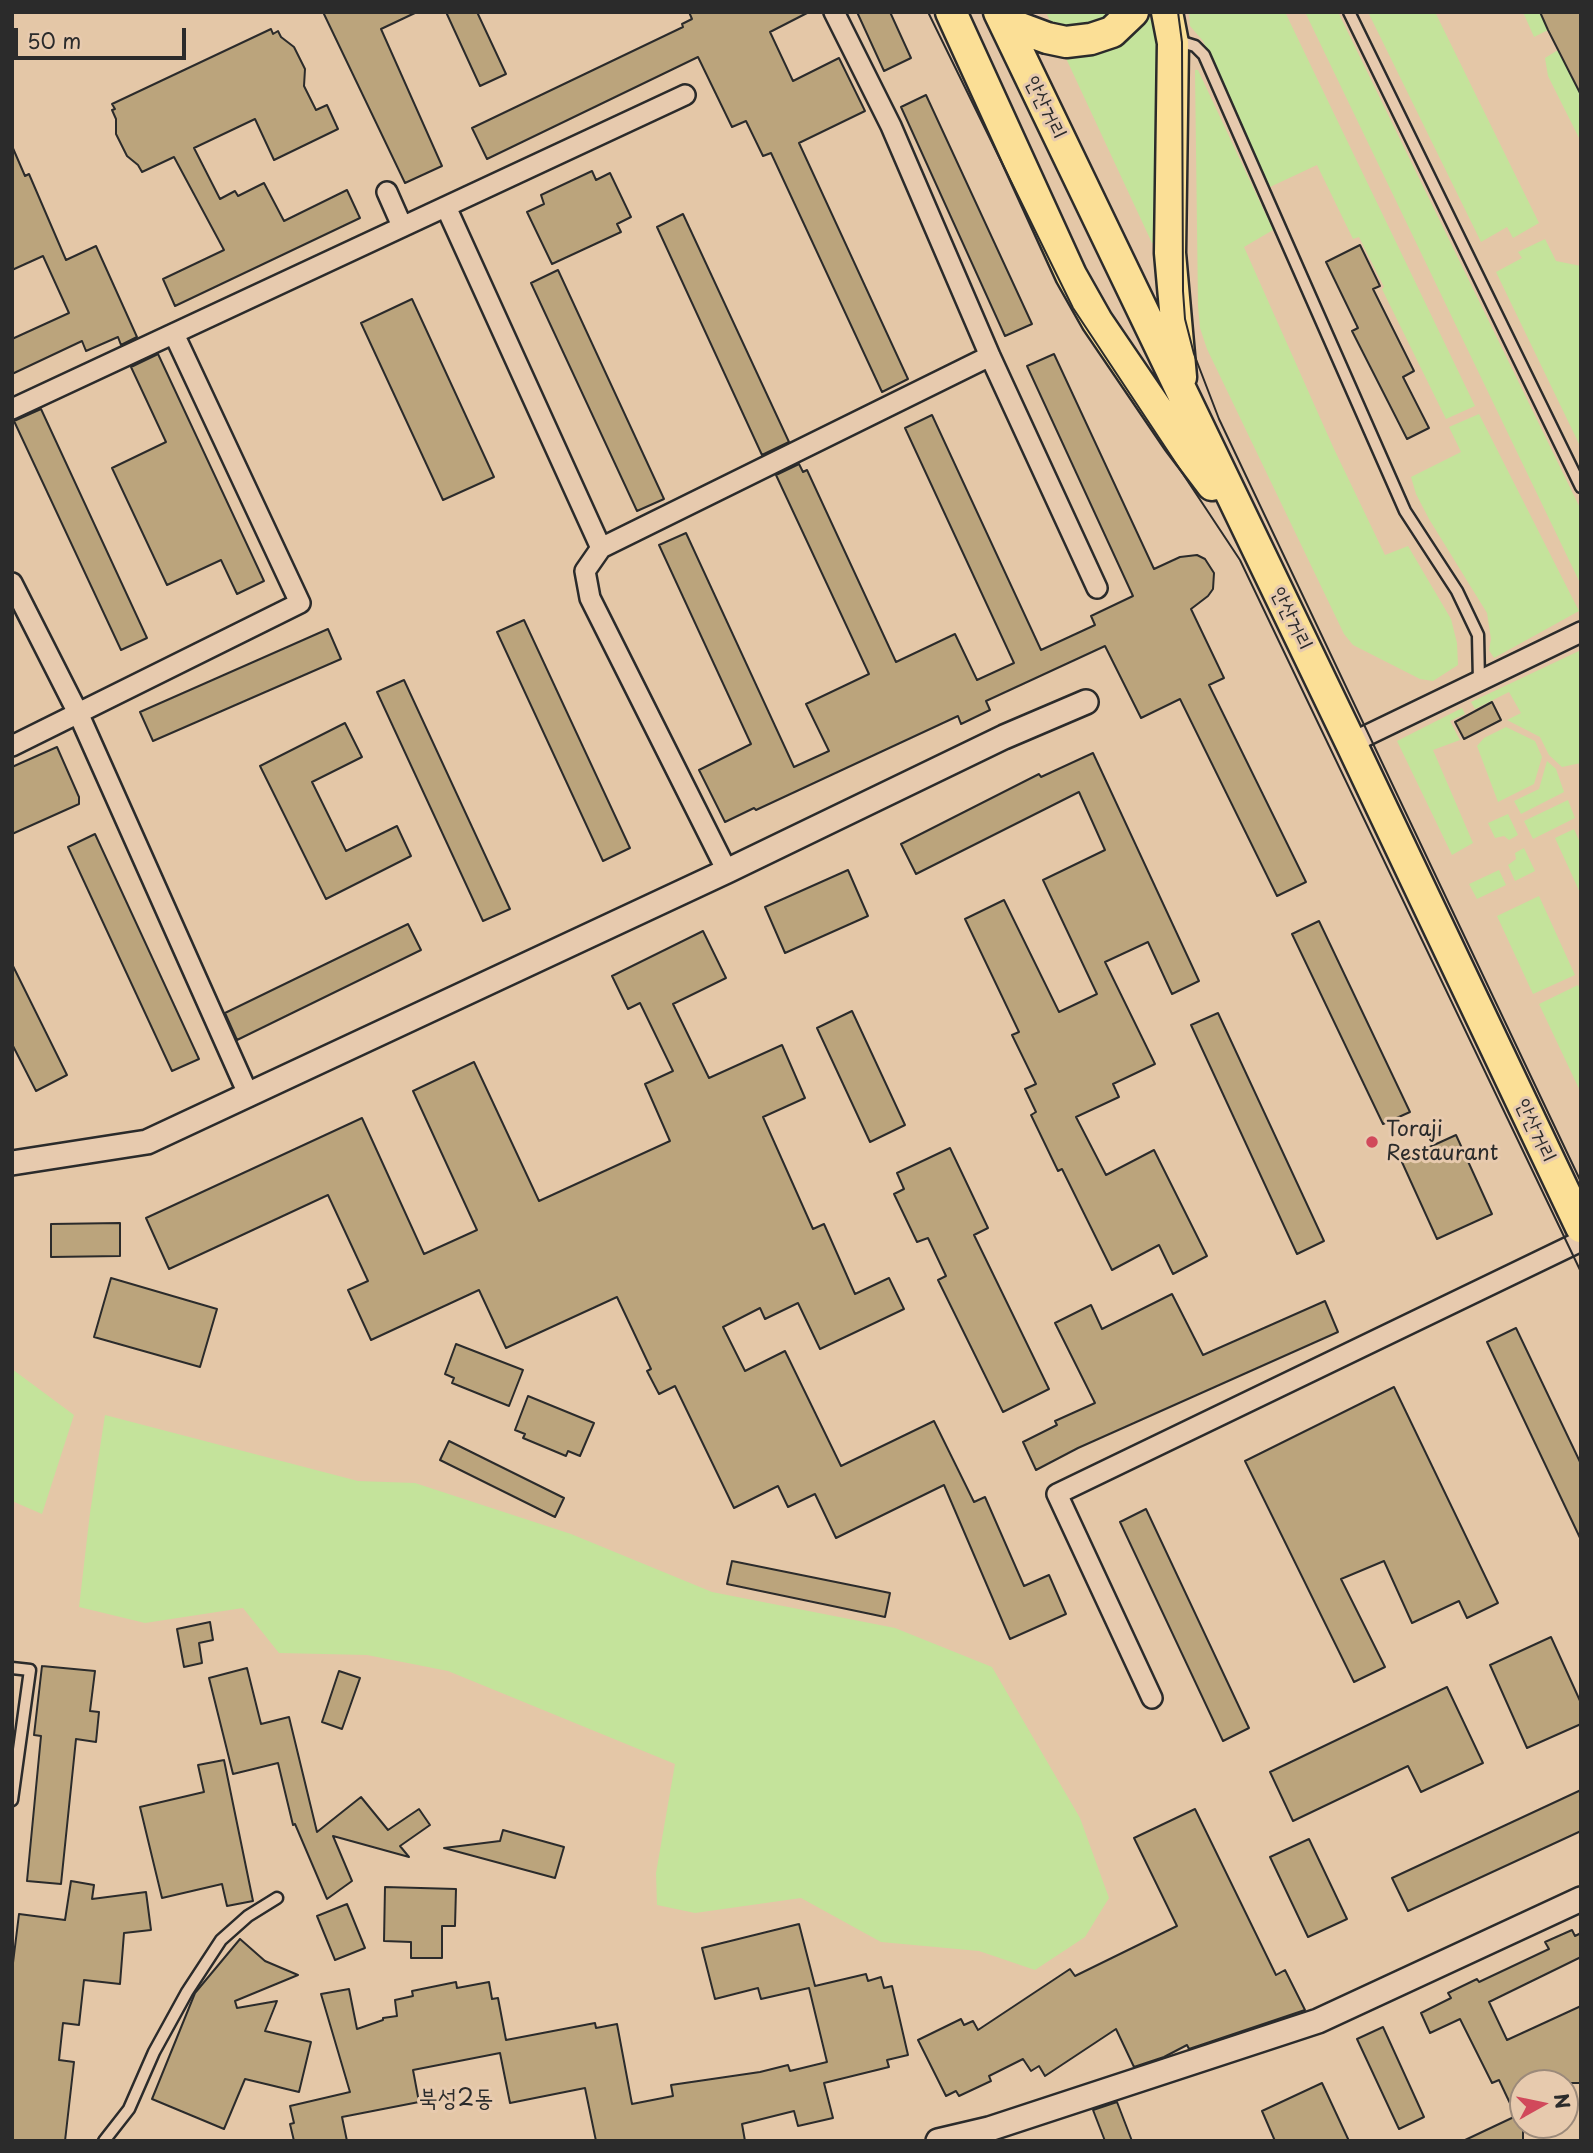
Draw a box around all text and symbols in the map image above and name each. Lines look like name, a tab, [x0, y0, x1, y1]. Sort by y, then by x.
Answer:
scale bar	[18, 14, 189, 58]
text: 50 m	[27, 24, 81, 56]
street label: 안산거리	[1019, 72, 1071, 144]
street label: 안산거리	[1265, 583, 1317, 655]
street label: 안산거리	[1509, 1095, 1561, 1167]
place label: Toraji Restaurant	[1386, 1117, 1498, 1167]
marker: Toraji Restaurant	[1364, 1134, 1380, 1150]
north arrow	[1509, 2069, 1579, 2139]
district label: 북성2동	[419, 2085, 493, 2113]
text: N	[1548, 2091, 1578, 2111]

